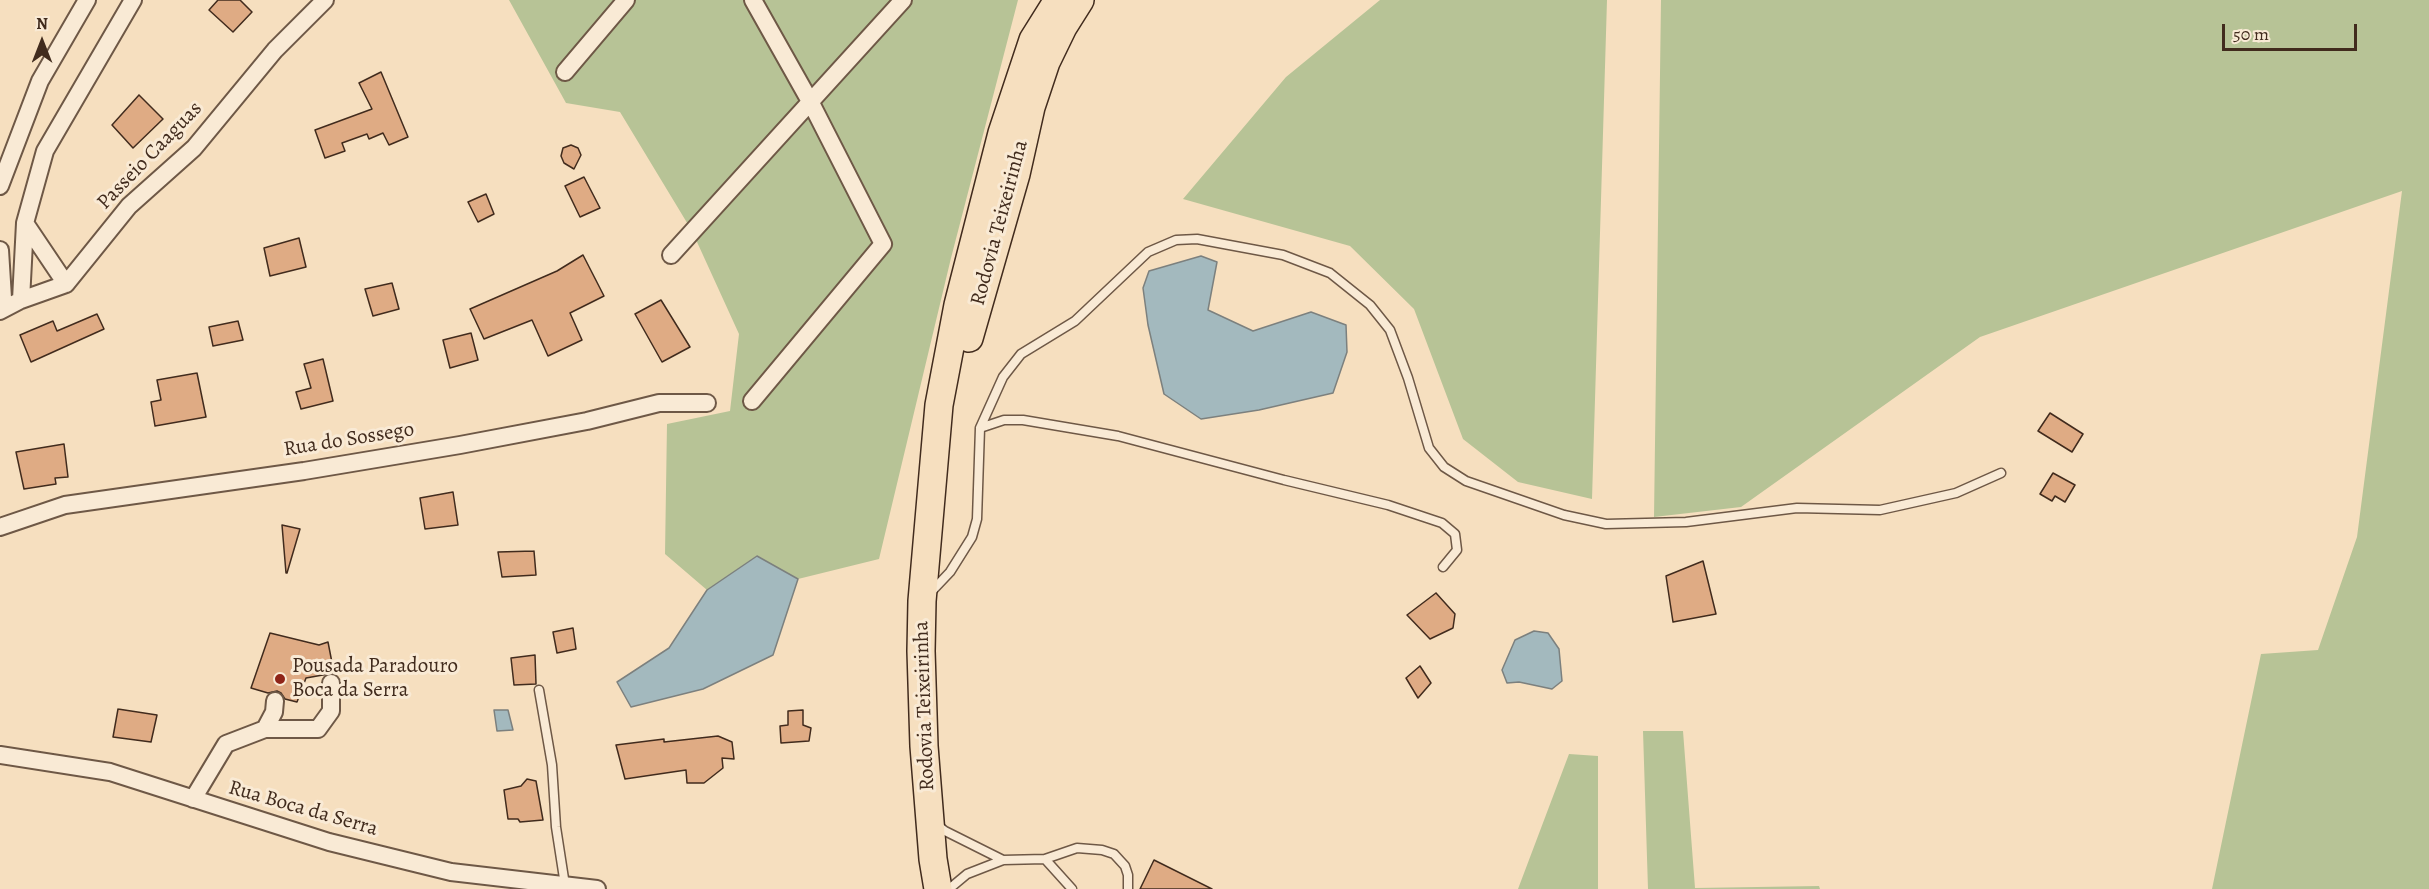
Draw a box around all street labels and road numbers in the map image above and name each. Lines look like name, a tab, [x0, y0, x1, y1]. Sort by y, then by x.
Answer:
street label: Passeio Caaguas	[92, 97, 208, 215]
street label: Rodovia Teixeirinha	[966, 138, 1034, 308]
street label: Rua do Sossego	[282, 417, 416, 463]
street label: Rodovia Teixeirinha	[909, 621, 941, 791]
street label: Rua Boca da Serra	[226, 776, 380, 842]

